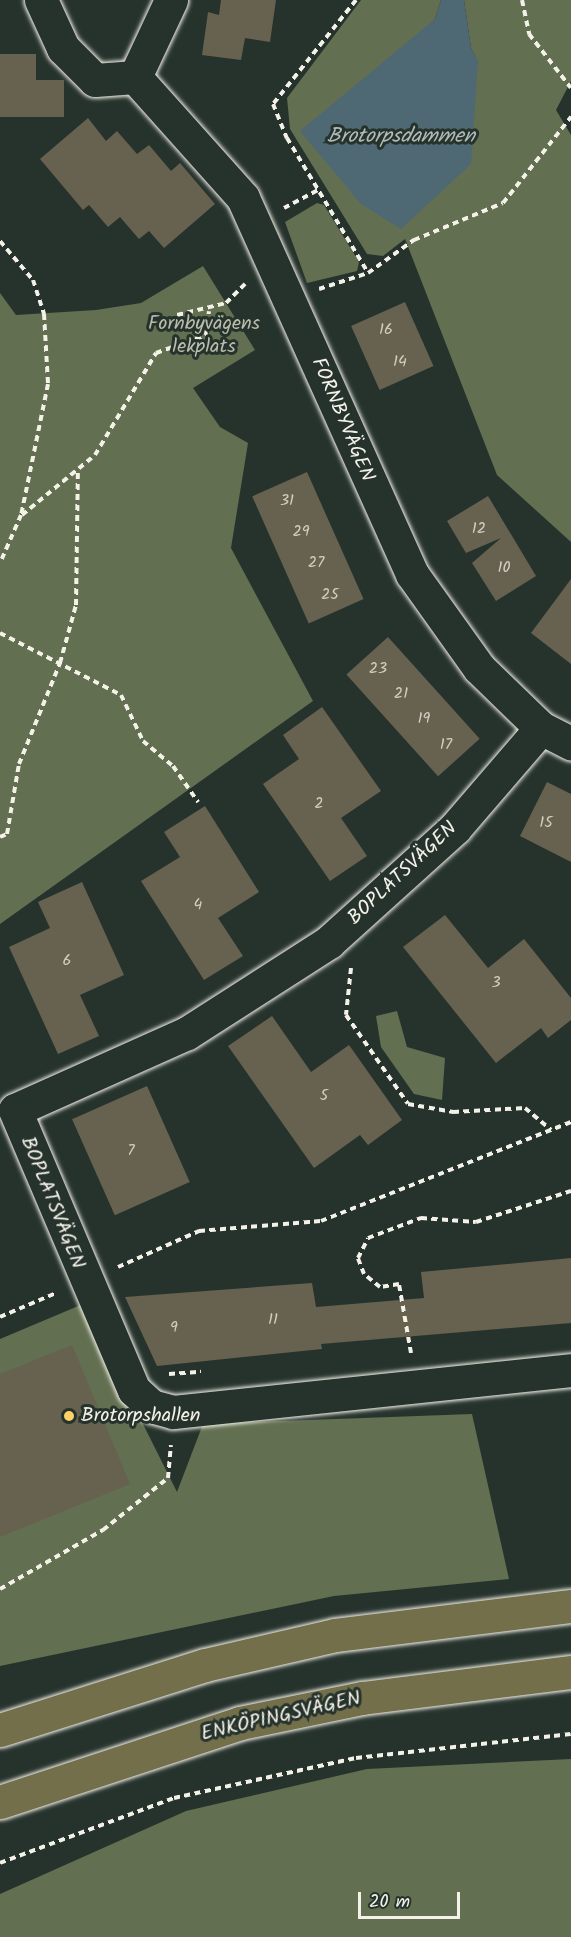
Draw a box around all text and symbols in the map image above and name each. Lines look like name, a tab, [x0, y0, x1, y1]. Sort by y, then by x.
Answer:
water label: Brotorpsdammen	[327, 124, 475, 150]
park label: Fornbyvägens lekplats	[148, 313, 260, 360]
house number: 16	[379, 320, 393, 340]
house number: 14	[393, 352, 407, 372]
street label: FORNBYVÄGEN	[305, 354, 379, 486]
house number: 31	[280, 491, 294, 511]
house number: 12	[472, 519, 486, 539]
house number: 29	[292, 522, 310, 542]
house number: 27	[308, 553, 324, 573]
house number: 10	[497, 558, 511, 578]
house number: 25	[321, 585, 339, 605]
house number: 23	[369, 659, 387, 679]
house number: 21	[394, 684, 408, 704]
house number: 19	[418, 709, 430, 729]
house number: 17	[440, 735, 452, 755]
house number: 2	[314, 794, 324, 814]
house number: 15	[539, 813, 553, 833]
street label: BOPLATSVÄGEN	[343, 817, 463, 931]
house number: 4	[194, 895, 202, 915]
house number: 6	[63, 951, 71, 971]
house number: 3	[491, 973, 501, 993]
house number: 5	[320, 1086, 328, 1106]
street label: BOPLATSVÄGEN	[15, 1133, 89, 1273]
house number: 7	[127, 1141, 135, 1161]
house number: 11	[268, 1310, 278, 1330]
house number: 9	[170, 1318, 178, 1338]
place label: Brotorpshallen	[81, 1404, 200, 1428]
marker: Brotorpshallen	[62, 1409, 76, 1423]
street label: ENKÖPINGSVÄGEN	[199, 1687, 363, 1747]
scale bar	[361, 1880, 463, 1918]
text: 20 m	[369, 1888, 410, 1917]

